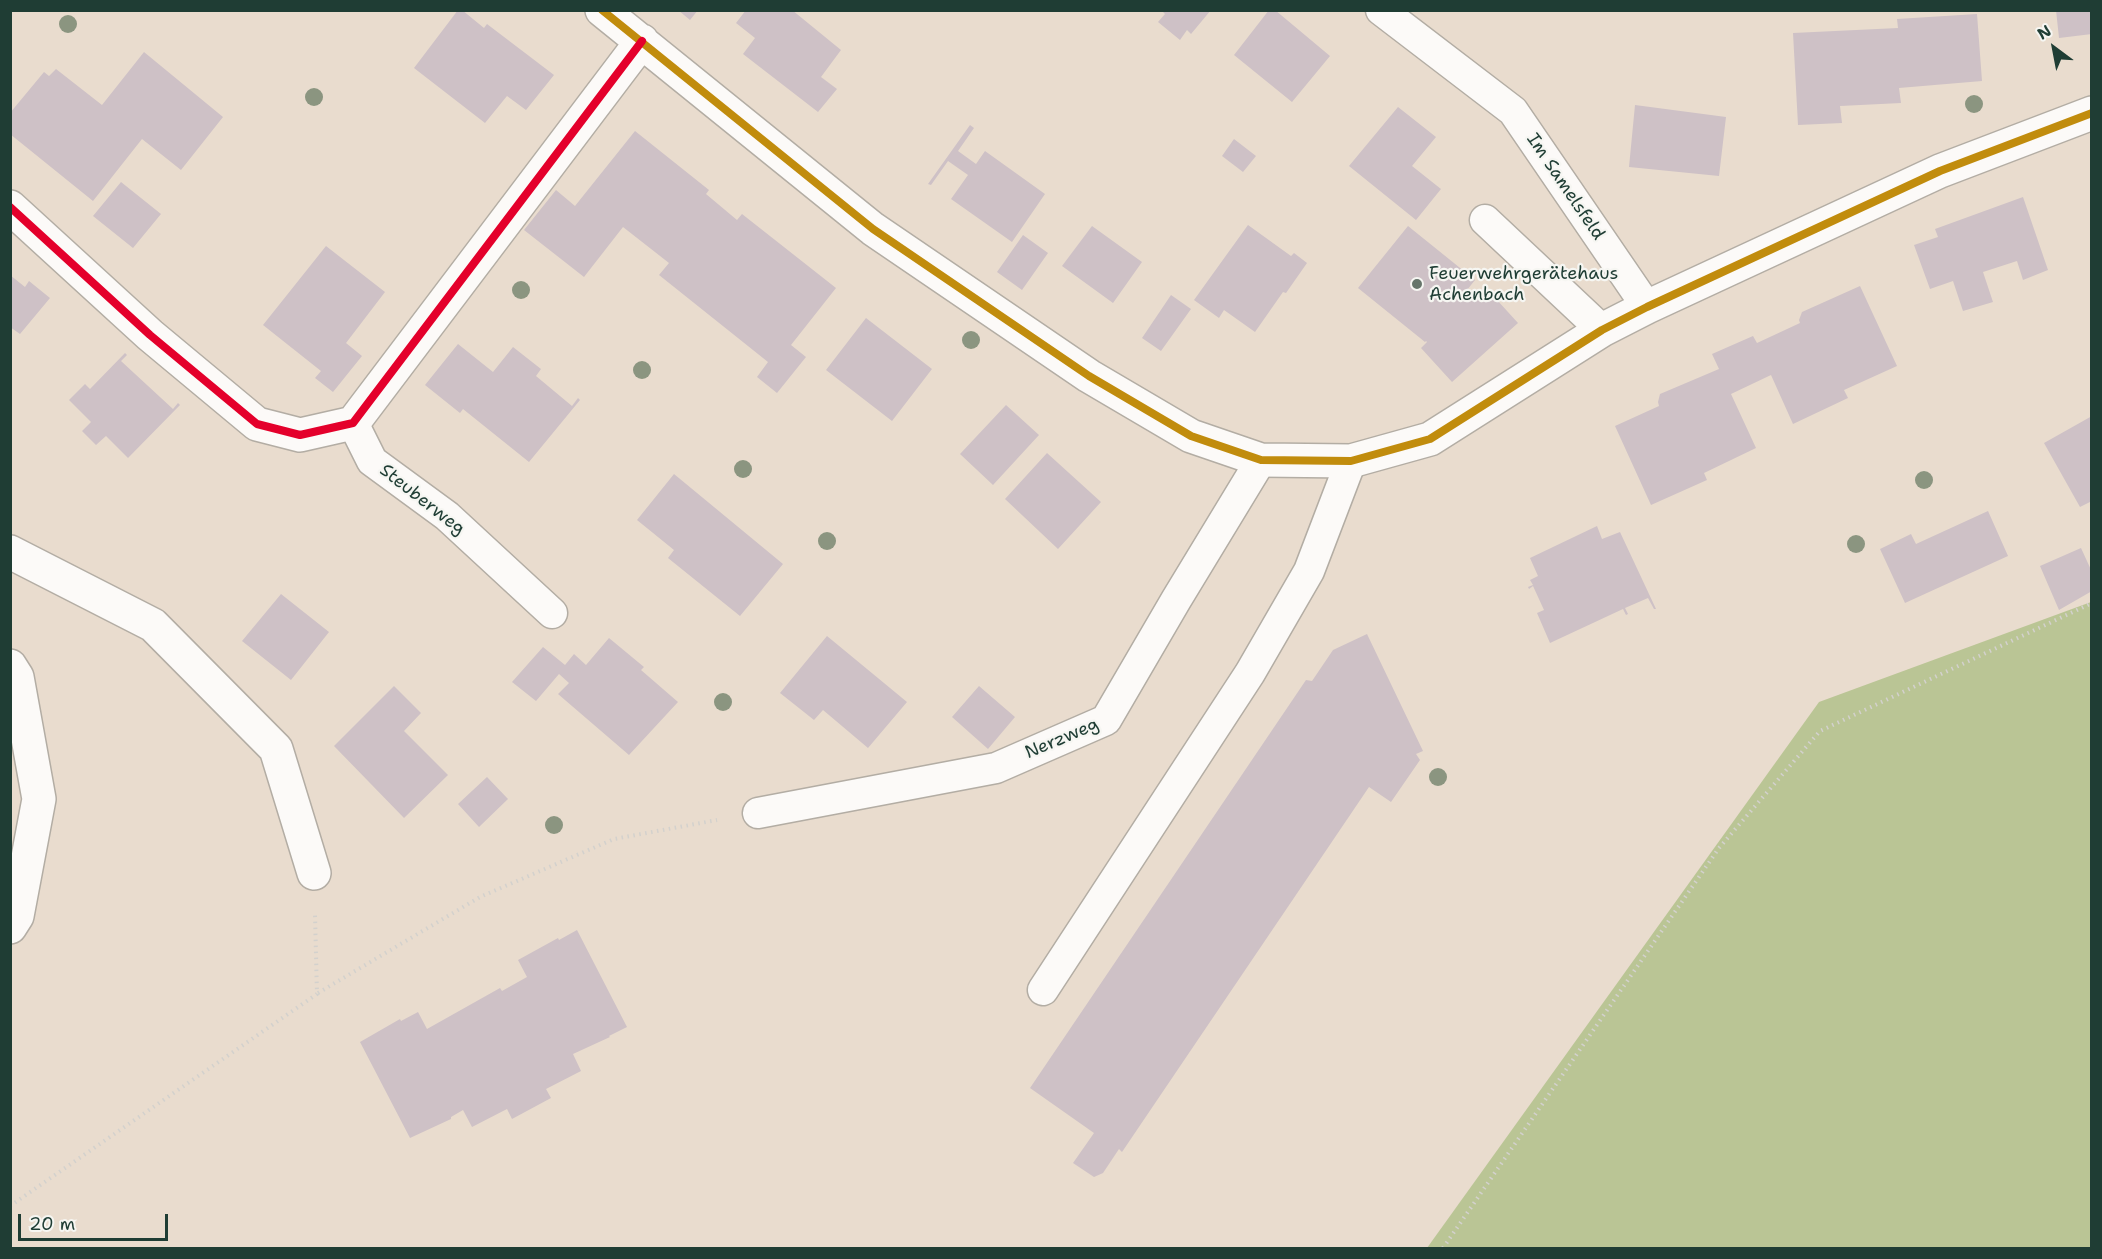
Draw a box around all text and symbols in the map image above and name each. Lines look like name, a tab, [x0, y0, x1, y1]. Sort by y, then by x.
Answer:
north arrow	[2024, 18, 2084, 78]
text: N	[2033, 20, 2055, 45]
street label: Im Samelsfeld	[1521, 130, 1609, 244]
place label: Feuerwehrgerätehaus Achenbach	[1429, 263, 1618, 306]
marker: Feuerwehrgerätehaus Achenbach	[1410, 277, 1424, 291]
street label: Steuberweg	[375, 460, 469, 540]
street label: Nerzweg	[1022, 714, 1102, 764]
scale bar	[21, 1202, 171, 1240]
text: 20 m	[29, 1212, 75, 1236]

